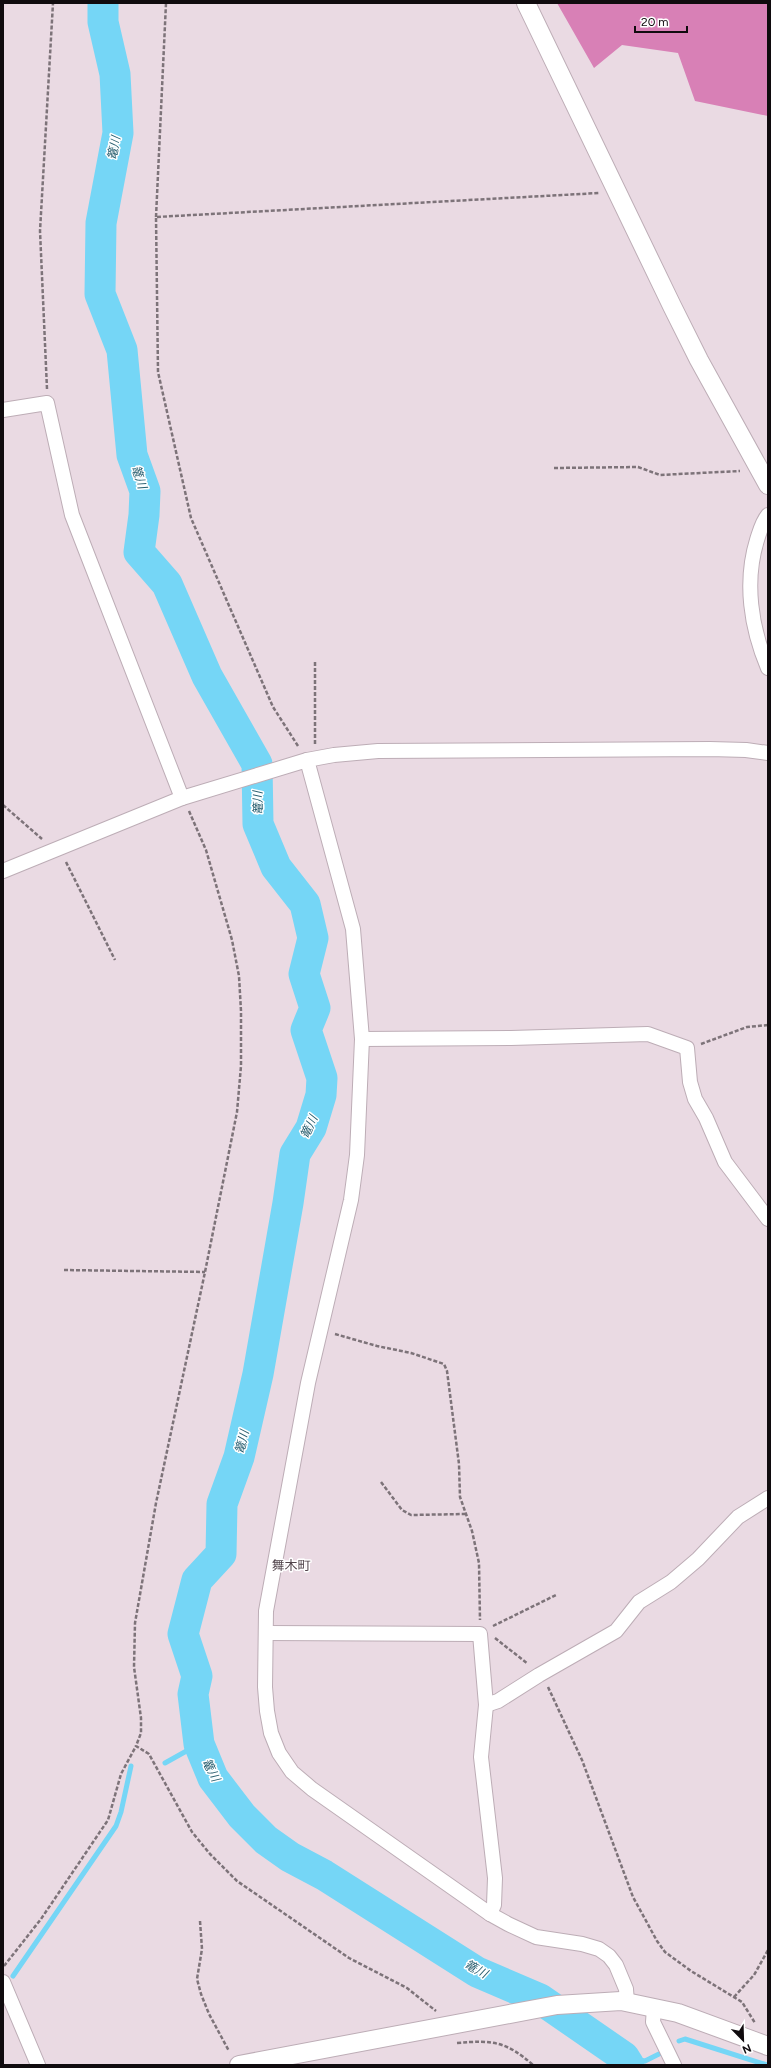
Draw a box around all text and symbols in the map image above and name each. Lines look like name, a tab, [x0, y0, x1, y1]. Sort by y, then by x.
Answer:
scale bar	[635, 8, 687, 34]
text: 20 m	[641, 15, 669, 29]
water label: 篭川	[105, 133, 123, 161]
water label: 篭川	[129, 463, 150, 492]
water label: 篭川	[251, 789, 265, 815]
water label: 篭川	[298, 1111, 321, 1141]
water label: 篭川	[232, 1427, 252, 1455]
district label: 舞木町	[271, 1558, 311, 1573]
water label: 篭川	[199, 1756, 224, 1786]
water label: 篭川	[462, 1957, 492, 1982]
north arrow	[723, 2020, 763, 2060]
text: N	[740, 2041, 753, 2056]

